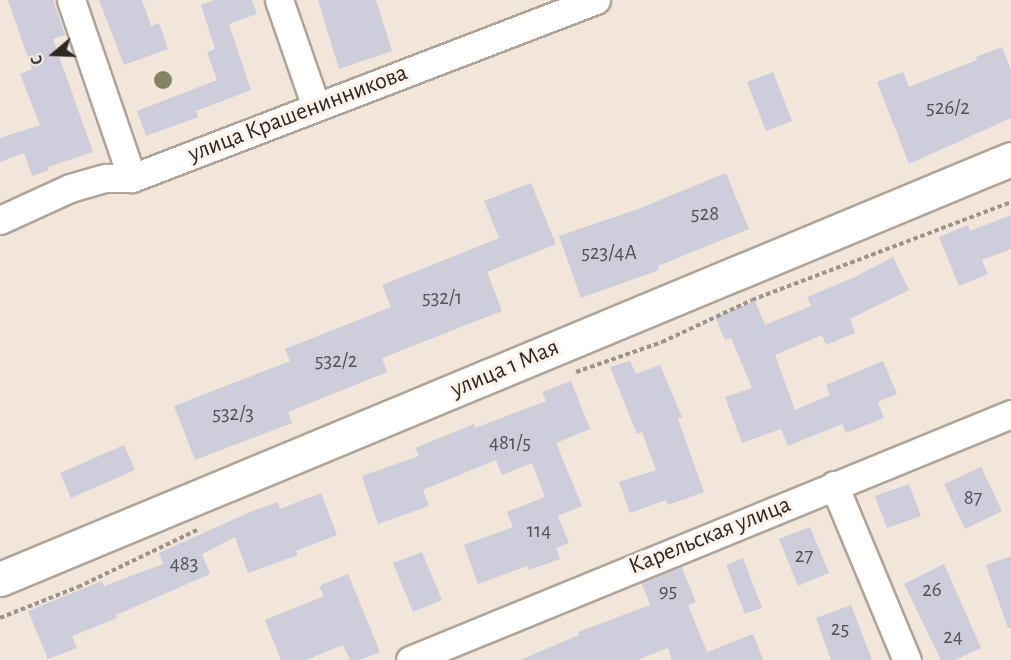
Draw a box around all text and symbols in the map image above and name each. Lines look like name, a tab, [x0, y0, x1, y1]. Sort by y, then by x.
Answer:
north arrow	[24, 24, 84, 84]
text: С	[28, 53, 46, 67]
street label: улица Крашенинникова	[184, 59, 412, 169]
house number: 526/2	[926, 95, 970, 121]
house number: 528	[691, 201, 719, 227]
house number: 523/4А	[581, 240, 637, 266]
house number: 532/1	[422, 285, 462, 311]
street label: улица 1 Мая	[447, 333, 563, 405]
house number: 532/2	[315, 348, 357, 374]
house number: 532/3	[212, 401, 254, 427]
house number: 481/5	[489, 430, 531, 456]
house number: 87	[964, 485, 982, 511]
street label: Карельская улица	[625, 490, 795, 582]
house number: 114	[527, 518, 551, 544]
house number: 27	[795, 543, 813, 569]
house number: 483	[170, 551, 198, 577]
house number: 26	[922, 577, 942, 603]
house number: 95	[659, 578, 677, 604]
house number: 25	[831, 616, 849, 642]
house number: 24	[943, 624, 963, 650]

